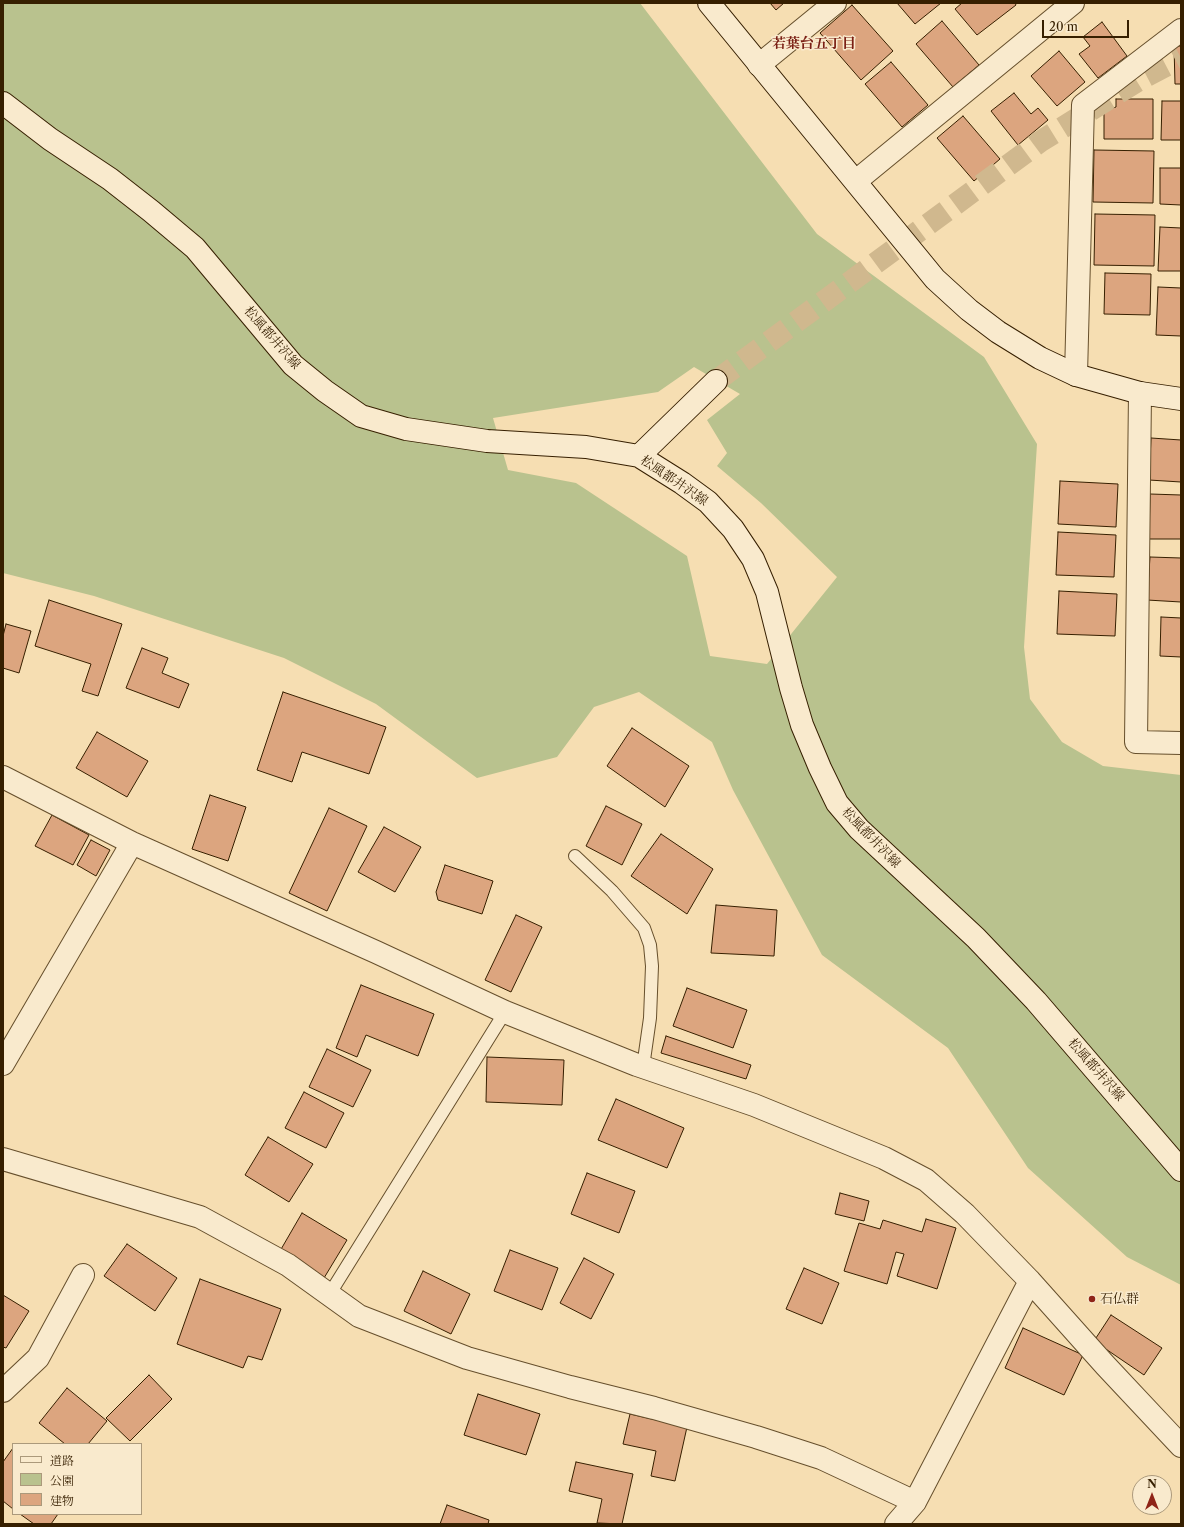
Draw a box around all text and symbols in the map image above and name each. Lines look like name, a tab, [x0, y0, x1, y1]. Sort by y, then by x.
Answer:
scale bar	[1044, 12, 1131, 38]
text: 20 m	[1049, 19, 1078, 34]
district label: 若葉台五丁目	[772, 36, 856, 52]
street label: 松風都井沢線	[241, 303, 303, 373]
street label: 松風都井沢線	[637, 453, 711, 509]
street label: 松風都井沢線	[838, 805, 904, 871]
street label: 松風都井沢線	[1065, 1035, 1127, 1105]
place label: 石仏群	[1100, 1291, 1139, 1307]
marker: 石仏群	[1087, 1294, 1097, 1304]
legend	[12, 1443, 142, 1515]
text: 道路	[50, 1453, 74, 1468]
text: 公園	[50, 1473, 74, 1488]
north arrow	[1132, 1475, 1172, 1515]
text: N	[1147, 1477, 1157, 1491]
text: 建物	[50, 1493, 74, 1508]

